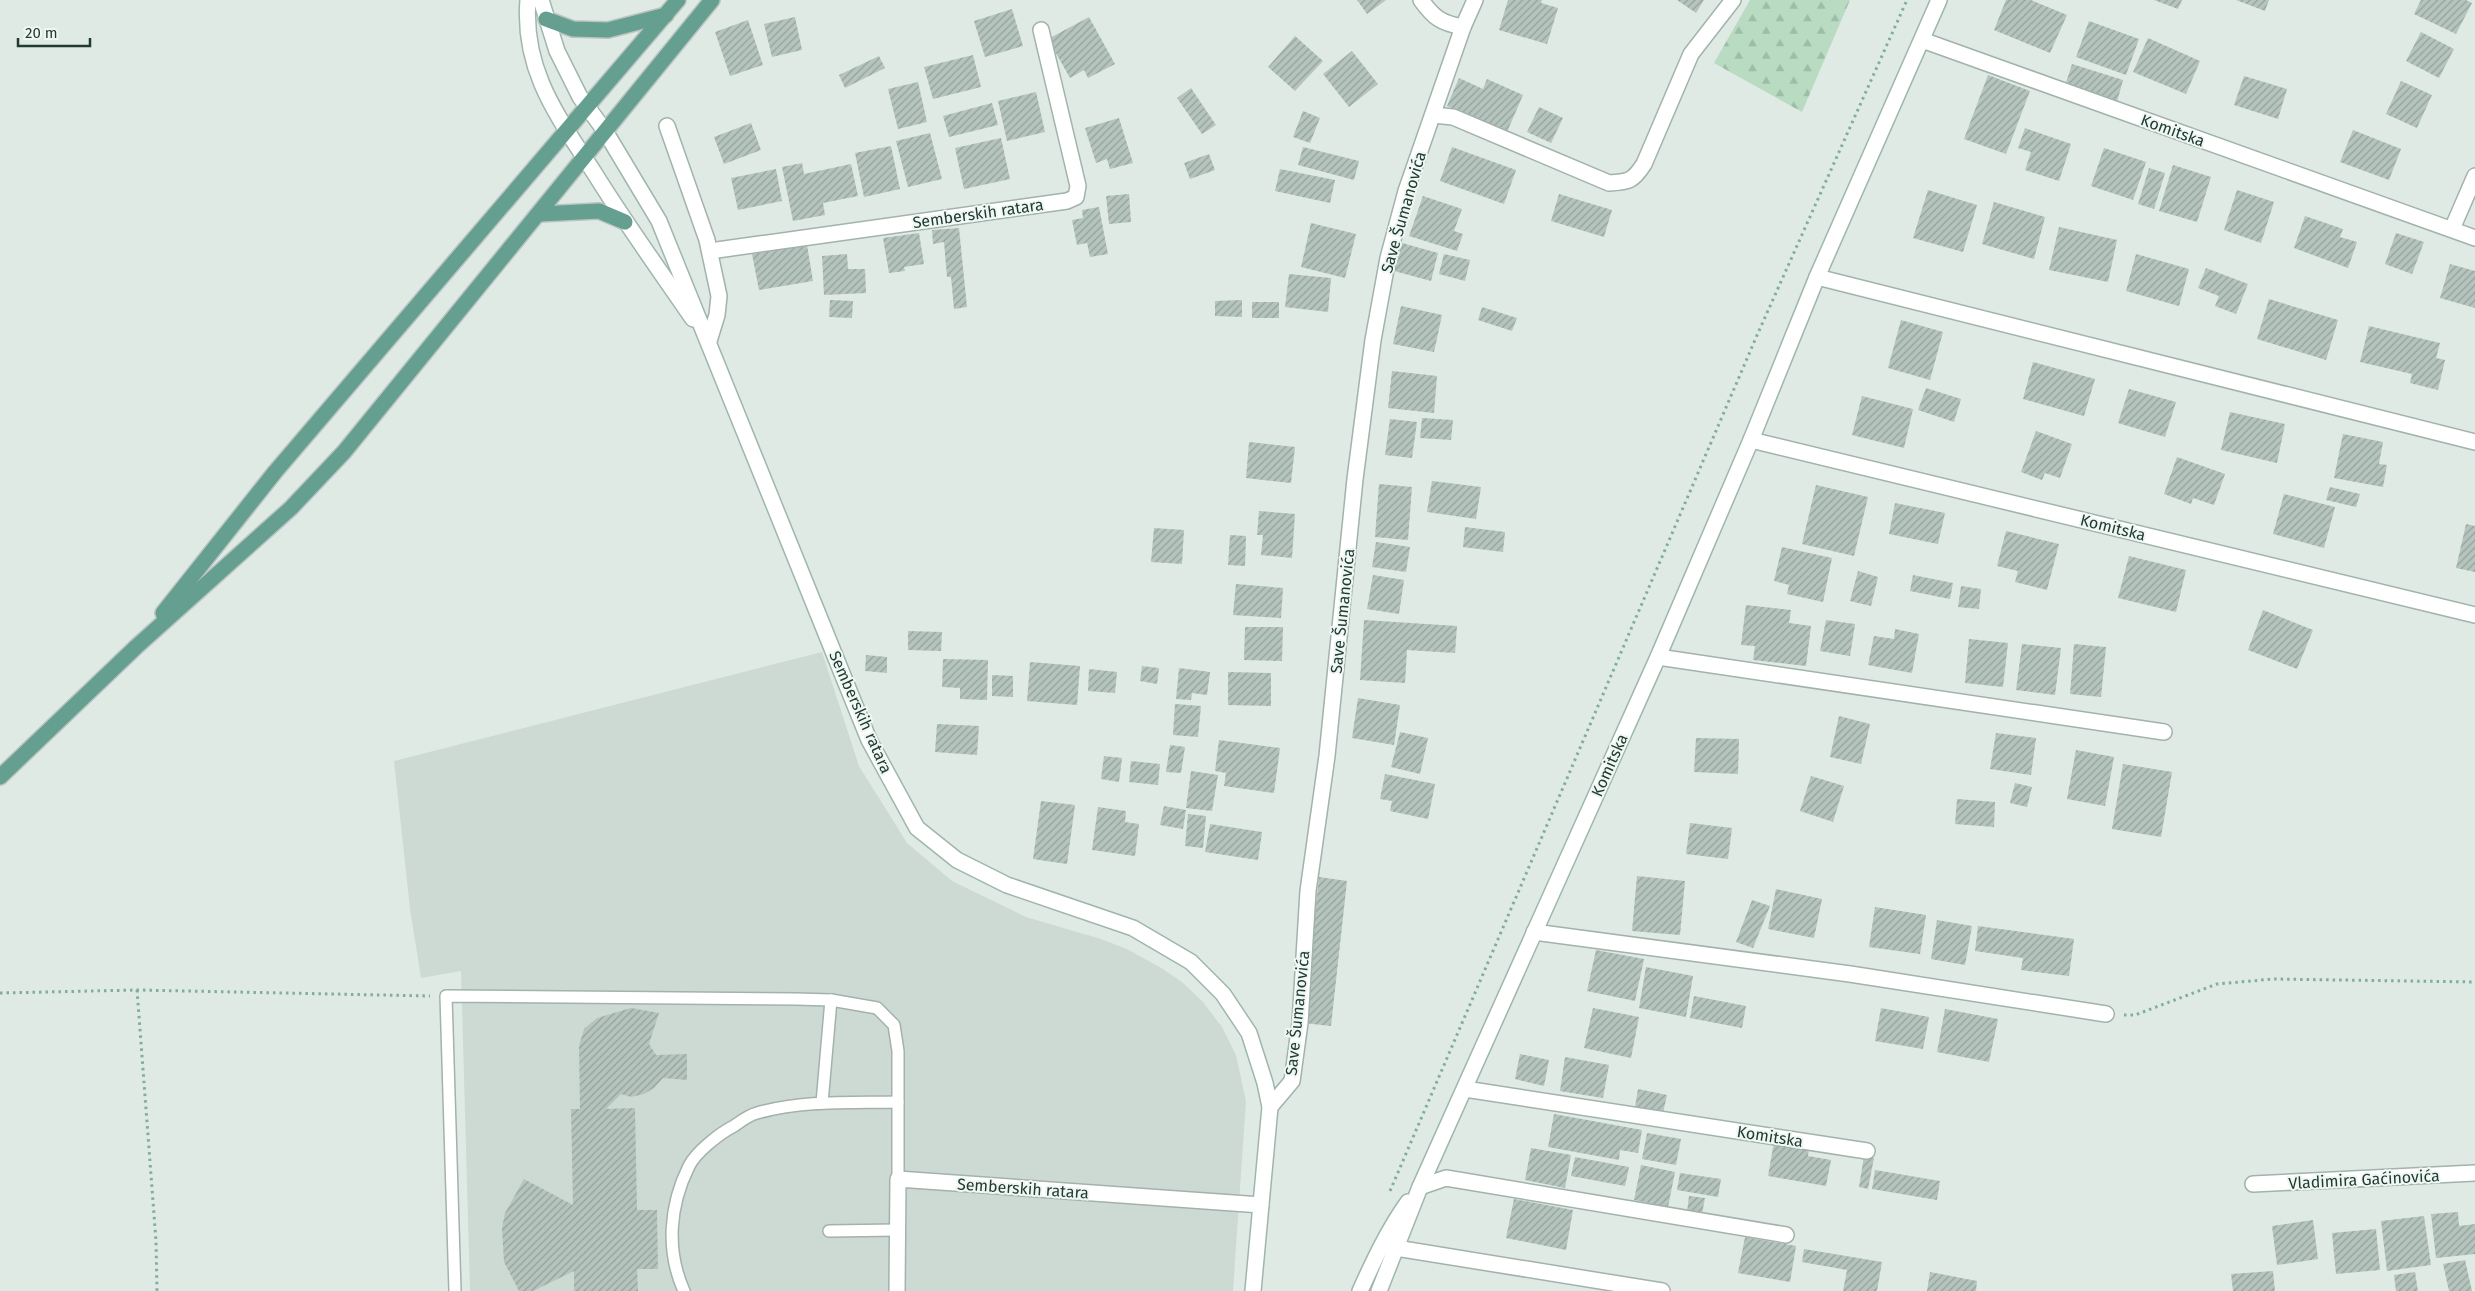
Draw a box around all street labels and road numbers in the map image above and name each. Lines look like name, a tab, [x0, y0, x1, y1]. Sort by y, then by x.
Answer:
street label: Komitska	[2138, 110, 2207, 151]
street label: Save Šumanovića	[1376, 149, 1430, 275]
street label: Semberskih ratara	[911, 195, 1045, 232]
street label: Komitska	[2078, 510, 2148, 545]
street label: Save Šumanovića	[1325, 547, 1359, 675]
street label: Semberskih ratara	[825, 648, 896, 776]
street label: Komitska	[1587, 731, 1632, 800]
street label: Save Šumanovića	[1280, 949, 1314, 1077]
street label: Komitska	[1736, 1122, 1804, 1151]
street label: Vladimira Gaćinovića	[2288, 1166, 2440, 1193]
street label: Semberskih ratara	[956, 1174, 1090, 1203]

